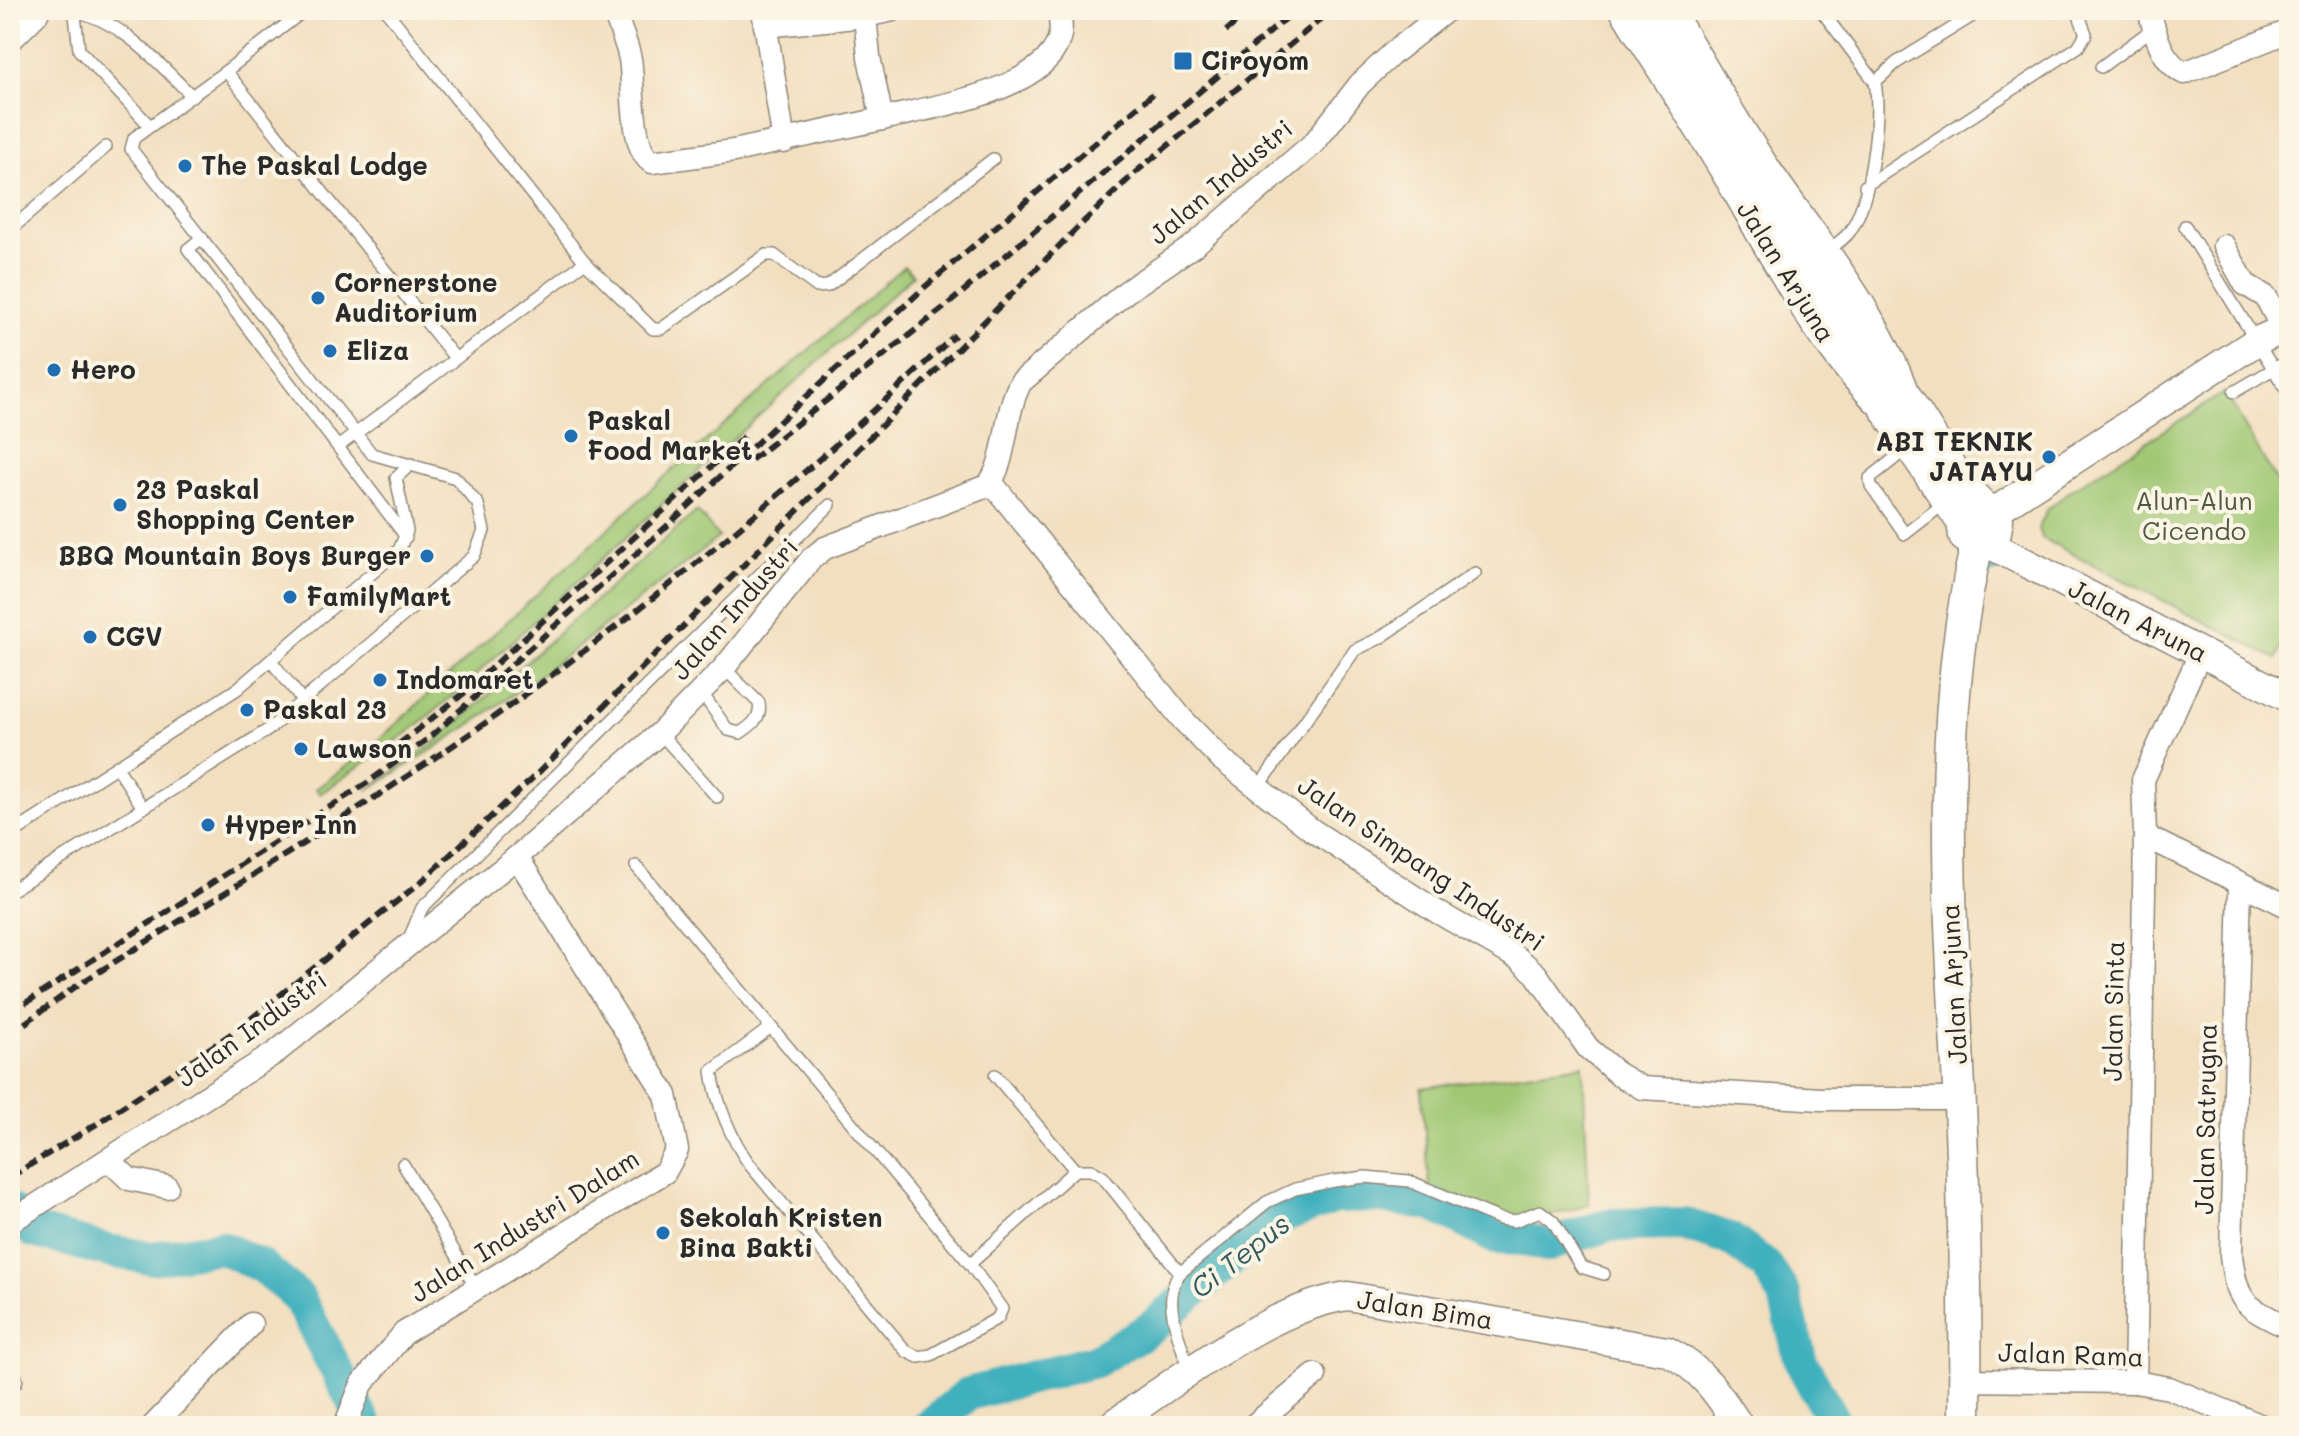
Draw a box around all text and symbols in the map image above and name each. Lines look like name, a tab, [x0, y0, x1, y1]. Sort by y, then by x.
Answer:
place label: Ciroyom	[1201, 43, 1309, 77]
marker: Ciroyom	[1172, 50, 1194, 72]
street label: Jalan Industri	[1141, 111, 1299, 251]
place label: The Paskal Lodge	[201, 148, 428, 182]
marker: The Paskal Lodge	[176, 157, 194, 175]
street label: Jalan Arjuna	[1730, 194, 1844, 349]
place label: Cornerstone Auditorium	[334, 265, 497, 329]
marker: Cornerstone Auditorium	[309, 289, 327, 307]
place label: Eliza	[346, 333, 409, 367]
marker: Eliza	[321, 342, 339, 360]
place label: Hero	[70, 352, 136, 386]
marker: Hero	[45, 361, 63, 379]
place label: Paskal Food Market	[587, 403, 753, 467]
place label: ABI TEKNIK JATAYU	[1876, 424, 2033, 488]
marker: Paskal Food Market	[562, 427, 580, 445]
marker: ABI TEKNIK JATAYU	[2040, 448, 2058, 466]
place label: 23 Paskal Shopping Center	[136, 472, 355, 536]
park label: Alun-Alun Cicendo	[2135, 483, 2253, 547]
marker: 23 Paskal Shopping Center	[111, 496, 129, 514]
street label: Jalan Industri	[663, 530, 805, 686]
place label: BBQ Mountain Boys Burger	[58, 538, 411, 572]
marker: BBQ Mountain Boys Burger	[418, 547, 436, 565]
street label: Jalan Aruna	[2063, 571, 2214, 670]
place label: FamilyMart	[306, 579, 451, 613]
marker: FamilyMart	[281, 588, 299, 606]
place label: CGV	[106, 619, 163, 653]
marker: CGV	[81, 628, 99, 646]
place label: Indomaret	[396, 662, 534, 696]
marker: Indomaret	[371, 671, 389, 689]
place label: Paskal 23	[263, 692, 386, 726]
marker: Paskal 23	[238, 701, 256, 719]
place label: Lawson	[317, 731, 412, 765]
marker: Lawson	[292, 740, 310, 758]
street label: Jalan Simpang Industri	[1291, 768, 1552, 959]
place label: Hyper Inn	[224, 807, 357, 841]
marker: Hyper Inn	[199, 816, 217, 834]
street label: Jalan Arjuna	[1932, 903, 1974, 1065]
street label: Jalan Sinta	[2095, 940, 2131, 1082]
street label: Jalan Industri	[170, 962, 333, 1094]
street label: Jalan Satrugna	[2186, 1023, 2224, 1215]
street label: Jalan Industri Dalam	[404, 1141, 645, 1309]
place label: Sekolah Kristen Bina Bakti	[679, 1200, 883, 1264]
water label: Ci Tepus	[1182, 1205, 1296, 1305]
marker: Sekolah Kristen Bina Bakti	[654, 1224, 672, 1242]
street label: Jalan Bima	[1355, 1282, 1495, 1337]
street label: Jalan Rama	[1998, 1334, 2144, 1374]

